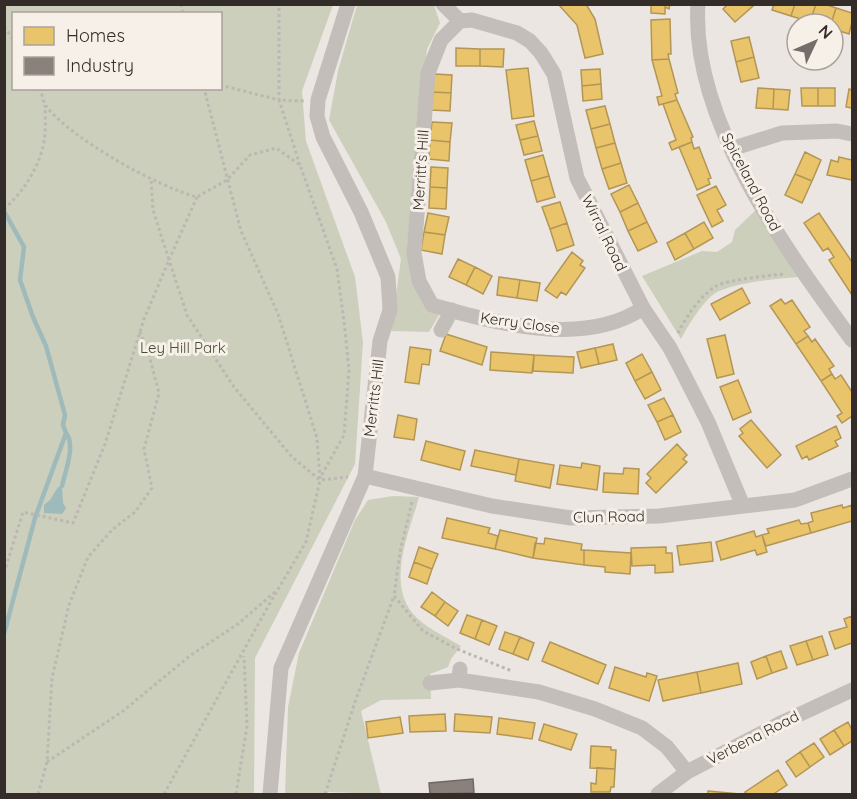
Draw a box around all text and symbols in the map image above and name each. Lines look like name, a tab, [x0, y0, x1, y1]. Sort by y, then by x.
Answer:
legend	[12, 12, 222, 90]
north arrow	[785, 12, 845, 72]
text: N	[815, 20, 837, 43]
text: Homes	[66, 24, 125, 47]
text: Industry	[66, 54, 134, 77]
street label: Merritt's Hill	[408, 129, 433, 211]
street label: Spiceland Road	[718, 129, 785, 234]
street label: Wirral Road	[578, 191, 631, 274]
street label: Kerry Close	[479, 308, 561, 337]
park label: Ley Hill Park	[140, 338, 226, 357]
street label: Merritts Hill	[359, 358, 388, 438]
street label: Clun Road	[573, 506, 645, 527]
street label: Verbena Road	[704, 706, 802, 769]

